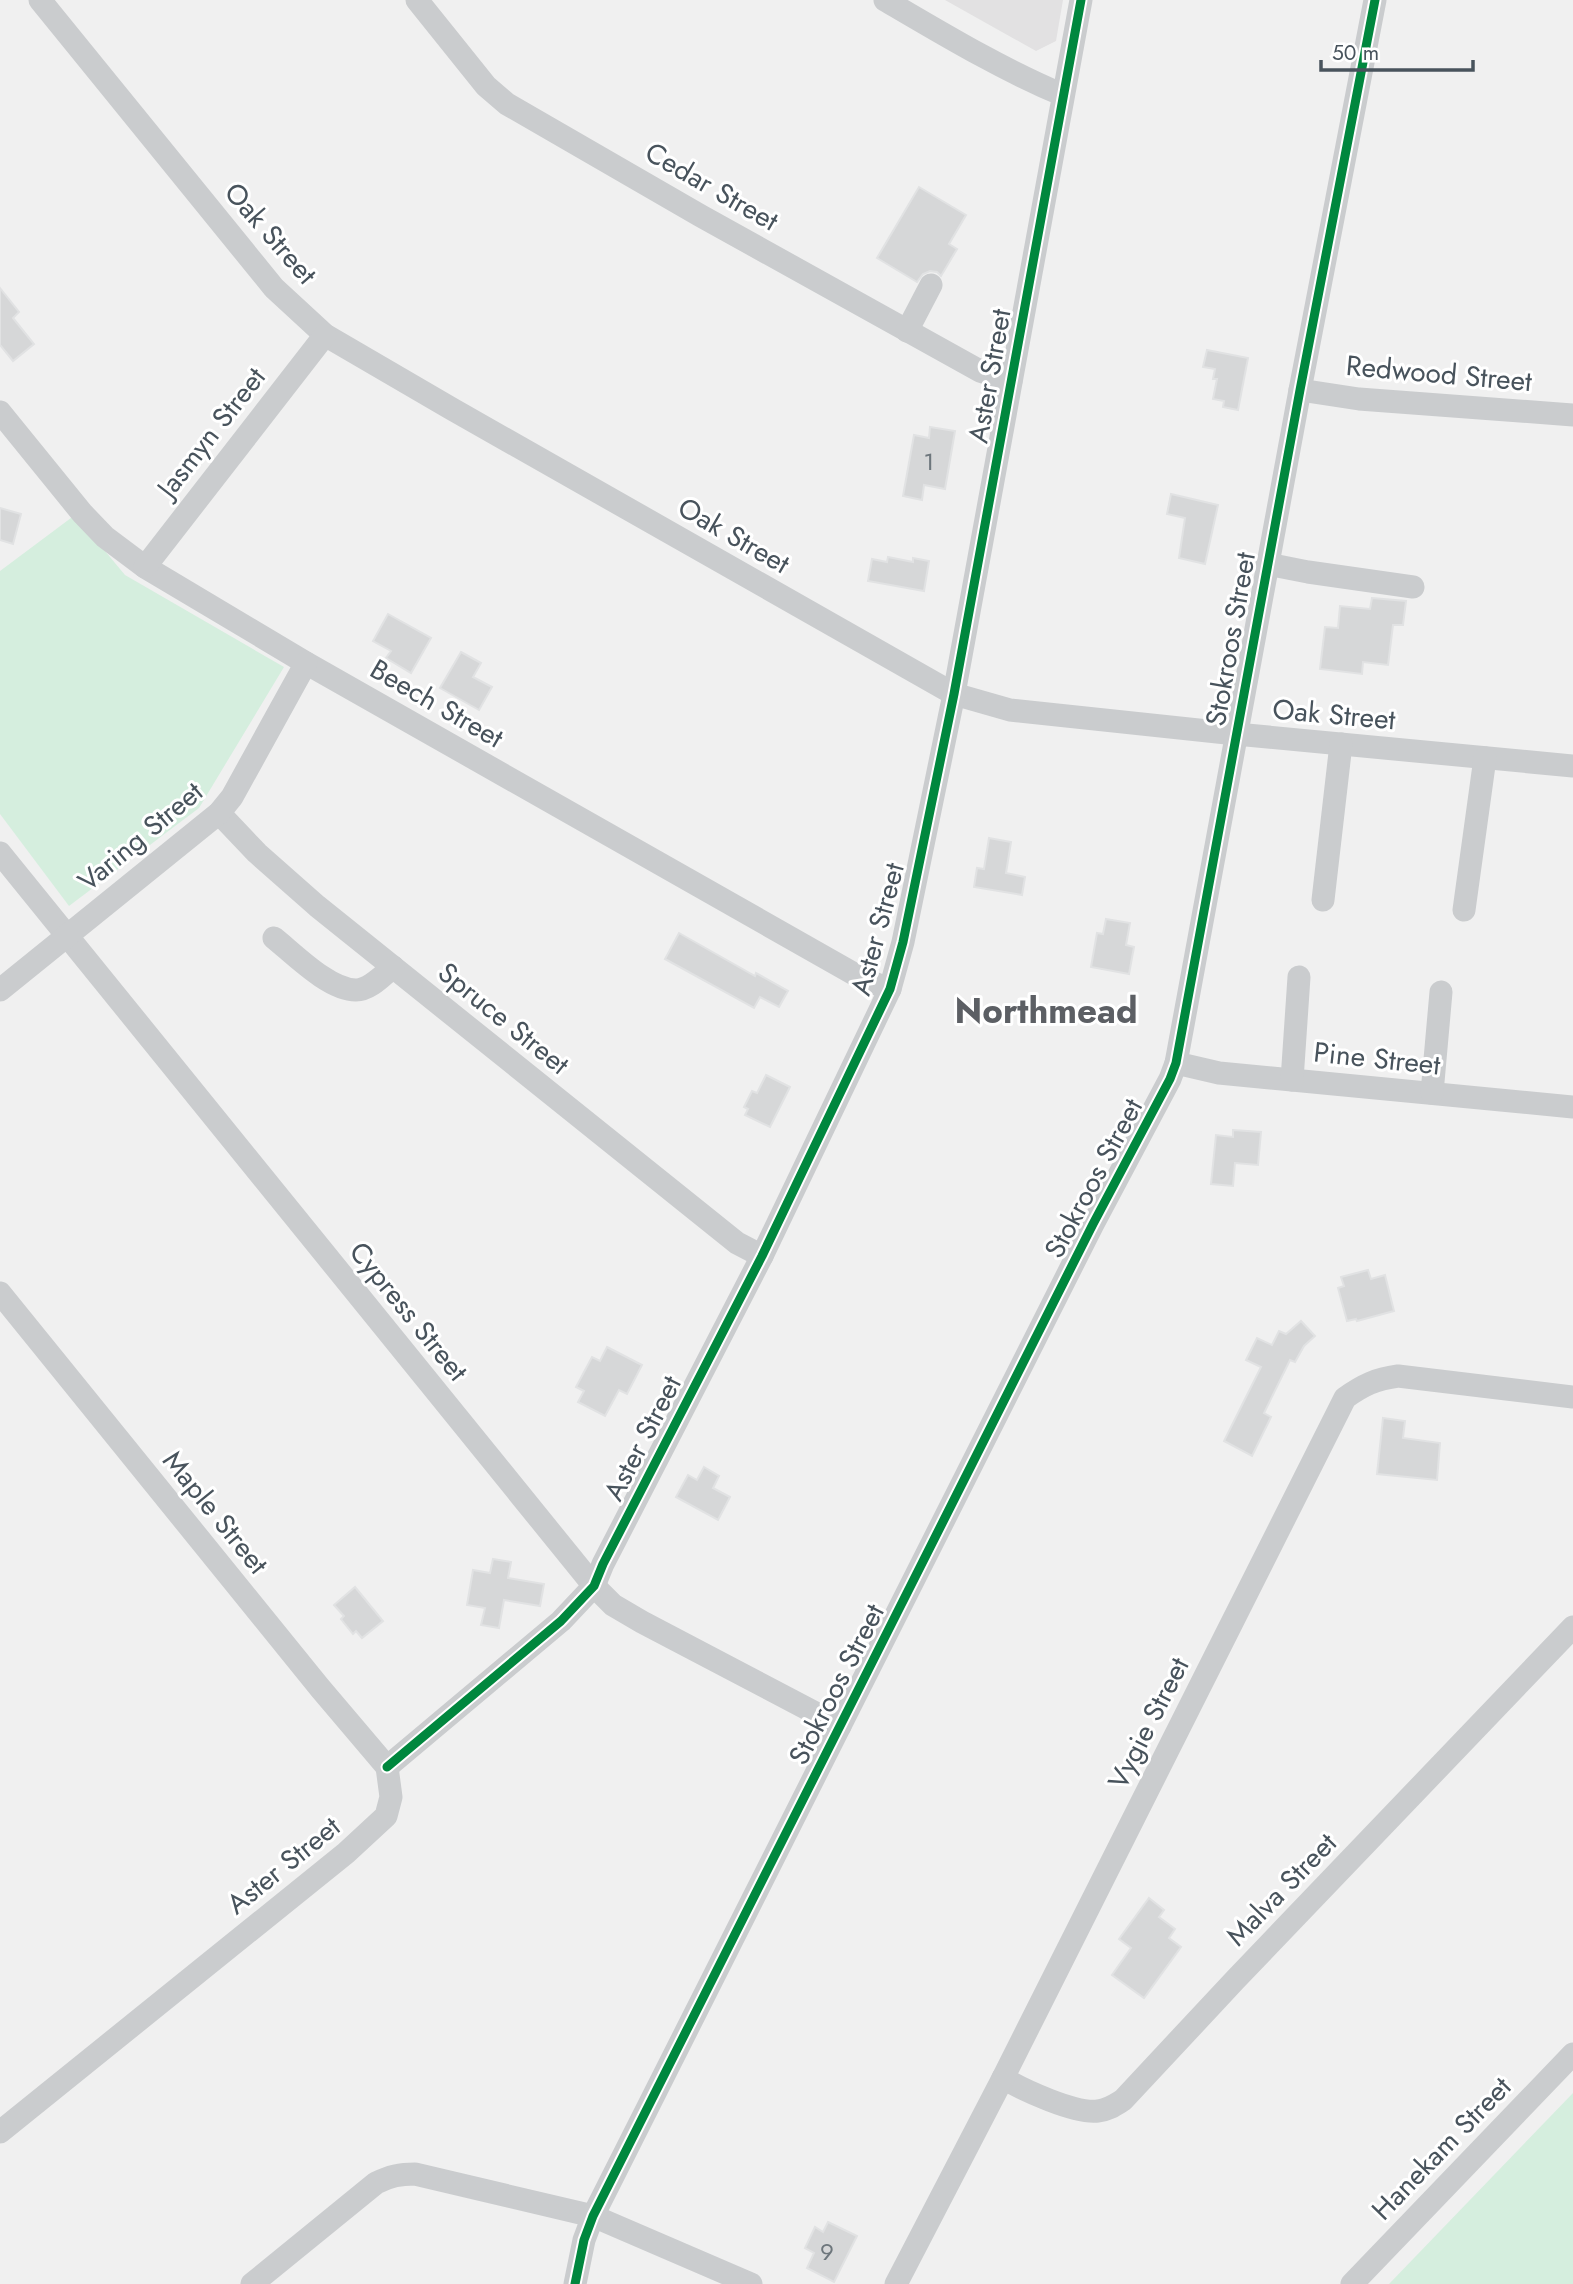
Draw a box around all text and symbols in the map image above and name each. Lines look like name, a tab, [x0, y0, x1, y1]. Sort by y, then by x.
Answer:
scale bar	[1321, 28, 1473, 72]
text: 50 m	[1332, 38, 1379, 68]
street label: Cedar Street	[637, 132, 786, 241]
street label: Oak Street	[215, 173, 327, 293]
street label: Aster Street	[958, 305, 1022, 446]
street label: Redwood Street	[1344, 345, 1534, 402]
street label: Jasmyn Street	[145, 358, 276, 509]
house number: 1	[924, 444, 934, 479]
street label: Oak Street	[670, 487, 798, 584]
street label: Stokroos Street	[1195, 549, 1266, 729]
street label: Beech Street	[363, 649, 511, 758]
street label: Oak Street	[1271, 689, 1397, 740]
street label: Varing Street	[69, 772, 212, 901]
street label: Aster Street	[840, 858, 915, 1000]
street label: Spruce Street	[429, 953, 578, 1084]
district label: Northmead	[954, 986, 1138, 1036]
street label: Pine Street	[1312, 1031, 1442, 1086]
street label: Stokroos Street	[1034, 1091, 1153, 1266]
street label: Cypress Street	[340, 1233, 478, 1390]
street label: Aster Street	[593, 1368, 692, 1508]
street label: Maple Street	[153, 1442, 278, 1583]
street label: Stokroos Street	[778, 1596, 895, 1772]
street label: Vygie Street	[1098, 1650, 1199, 1796]
street label: Aster Street	[218, 1807, 349, 1924]
street label: Malva Street	[1217, 1823, 1346, 1955]
street label: Hanekam Street	[1362, 2067, 1521, 2229]
house number: 9	[820, 2234, 834, 2269]

